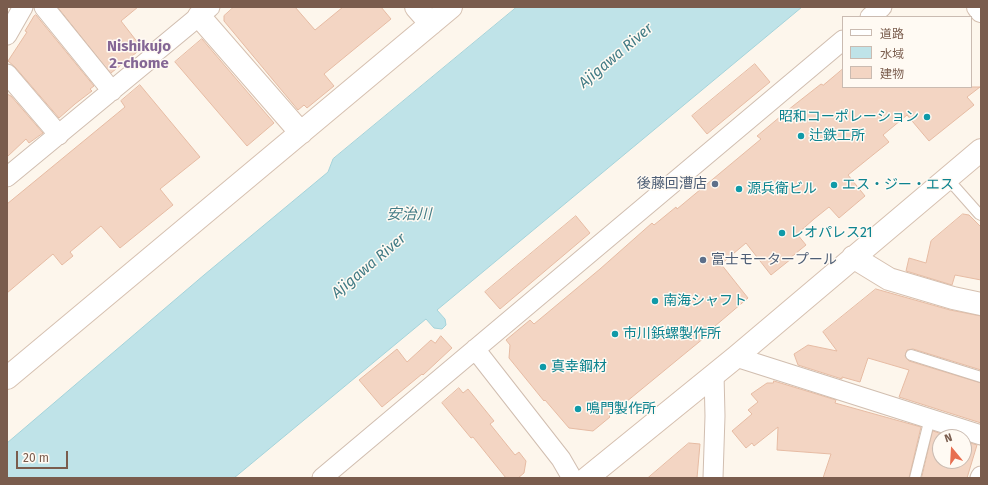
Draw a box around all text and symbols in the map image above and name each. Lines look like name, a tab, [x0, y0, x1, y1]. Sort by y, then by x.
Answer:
legend	[842, 16, 972, 88]
water label: Ajigawa River	[575, 20, 657, 92]
text: 道路	[880, 27, 904, 41]
district label: Nishikujo 2-chome	[107, 38, 171, 73]
text: 水域	[880, 47, 904, 61]
text: 建物	[880, 67, 904, 81]
place label: 昭和コーポレーション	[779, 109, 919, 125]
marker: 昭和コーポレーション	[922, 112, 932, 122]
place label: 辻鉄工所	[809, 128, 865, 144]
marker: 辻鉄工所	[796, 131, 806, 141]
place label: 後藤回漕店	[637, 176, 707, 192]
place label: エス・ジー・エス	[842, 177, 954, 193]
marker: 後藤回漕店	[710, 179, 720, 189]
marker: エス・ジー・エス	[829, 180, 839, 190]
place label: 源兵衛ビル	[747, 181, 817, 197]
marker: 源兵衛ビル	[734, 184, 744, 194]
water label: 安治川	[387, 206, 431, 224]
place label: レオパレス21	[790, 225, 873, 241]
marker: レオパレス21	[777, 228, 787, 238]
water label: Ajigawa River	[328, 230, 410, 302]
place label: 富士モータープール	[711, 252, 837, 268]
marker: 富士モータープール	[698, 255, 708, 265]
place label: 南海シャフト	[663, 293, 747, 309]
marker: 南海シャフト	[650, 296, 660, 306]
place label: 市川鋲螺製作所	[623, 326, 721, 342]
marker: 市川鋲螺製作所	[610, 329, 620, 339]
place label: 真幸鋼材	[551, 359, 607, 375]
marker: 真幸鋼材	[538, 362, 548, 372]
place label: 鳴門製作所	[586, 401, 656, 417]
marker: 鳴門製作所	[573, 404, 583, 414]
north arrow	[932, 429, 972, 469]
text: N	[943, 431, 954, 445]
scale bar	[18, 443, 70, 469]
text: 20 m	[23, 451, 49, 465]

